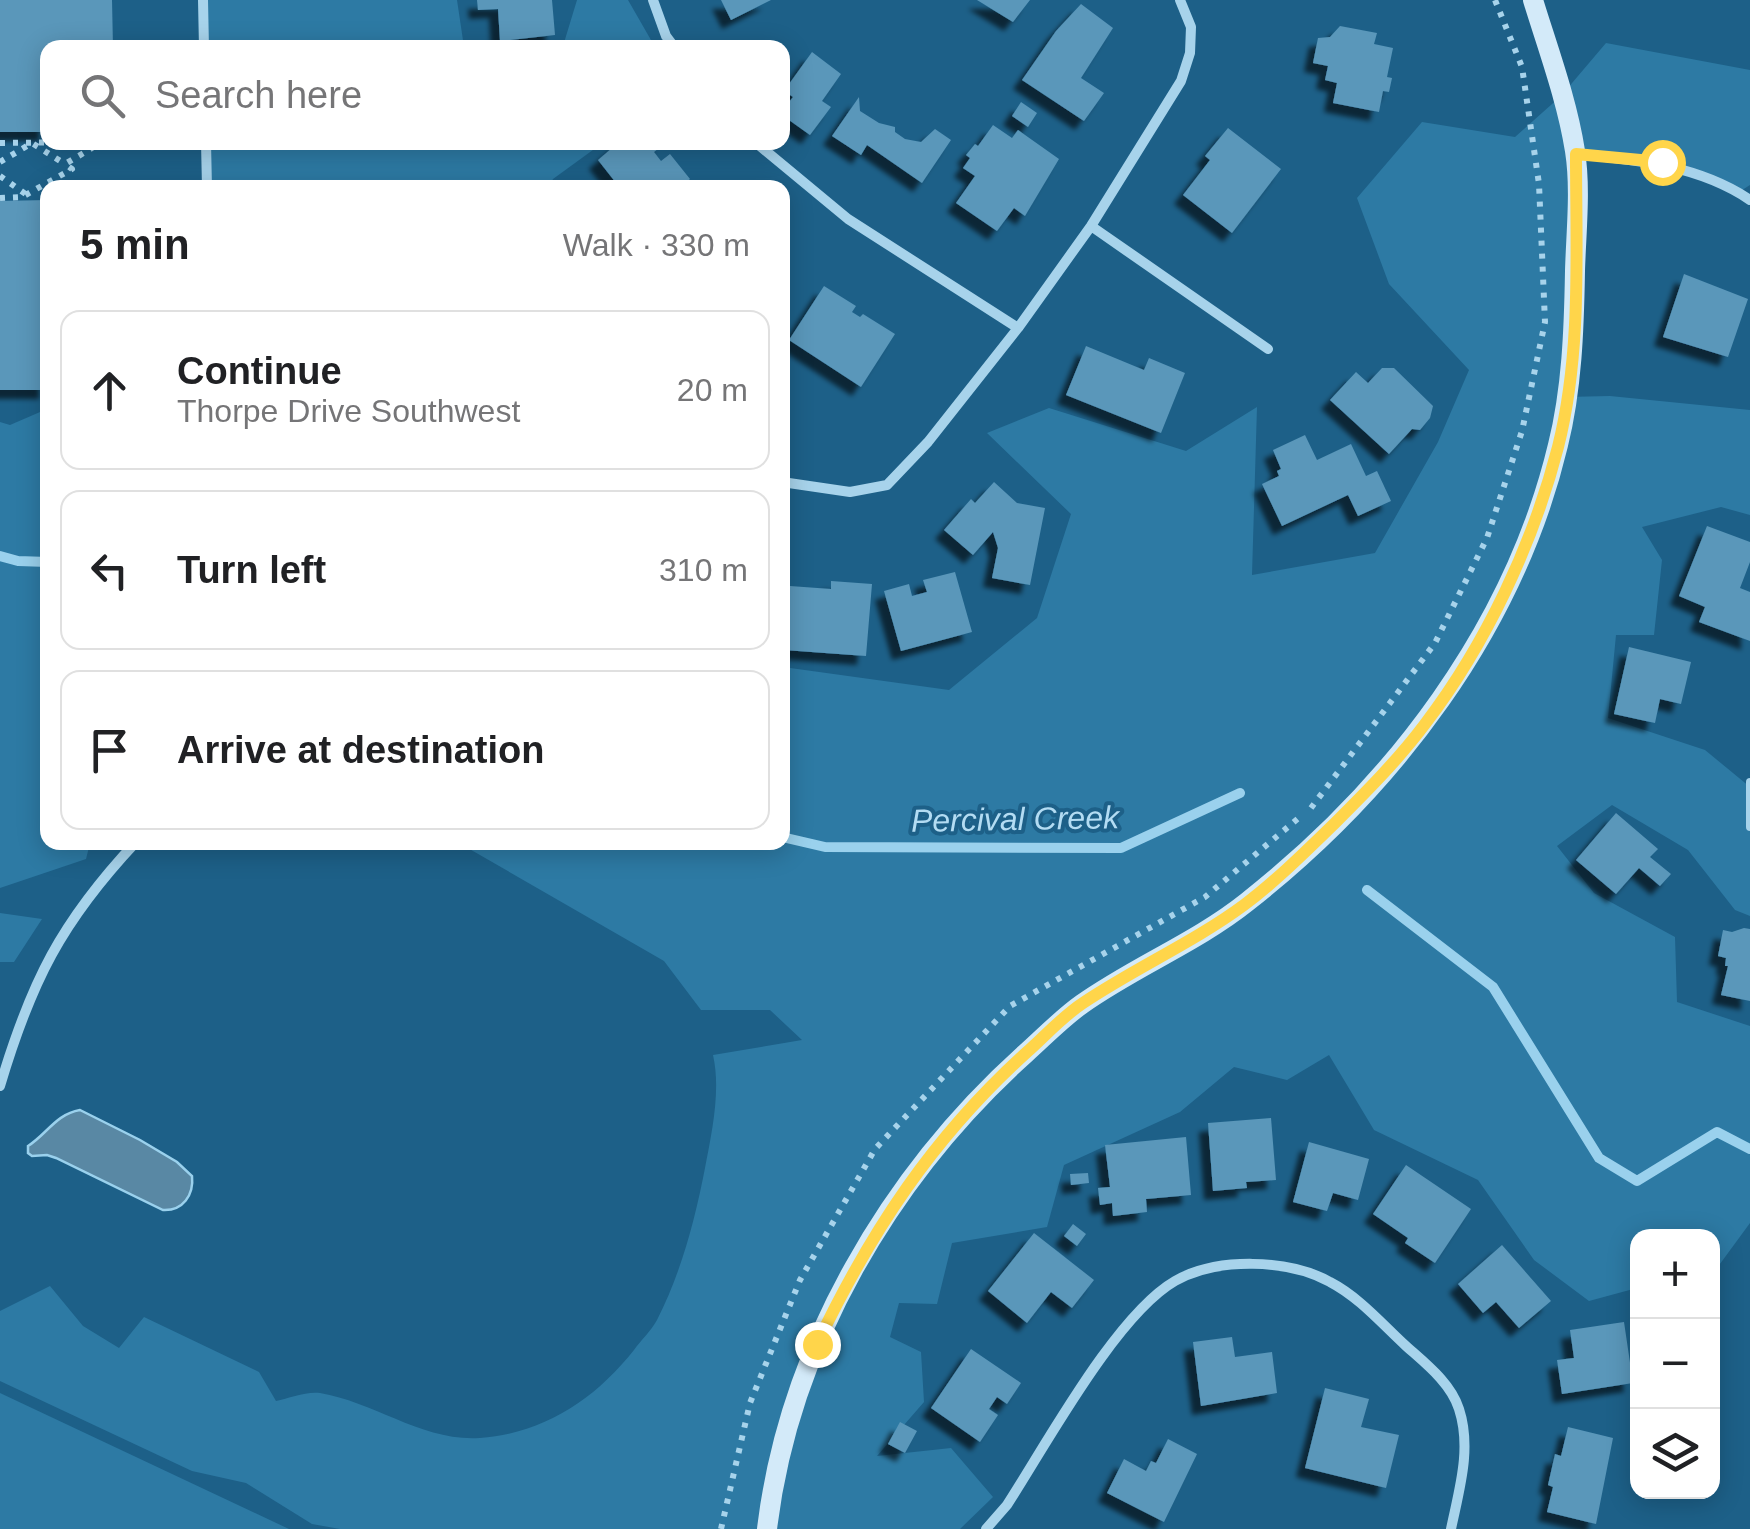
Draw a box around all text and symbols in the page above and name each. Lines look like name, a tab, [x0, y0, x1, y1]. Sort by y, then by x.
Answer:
search box	[40, 40, 790, 150]
icon: search	[75, 68, 130, 123]
text: Search here	[155, 74, 362, 116]
route start	[1640, 140, 1686, 186]
text: 5 min	[80, 221, 190, 268]
text: Walk · 330 m	[563, 227, 750, 263]
text: Continue	[177, 350, 342, 392]
icon: ahead	[82, 363, 137, 418]
text: 20 m	[677, 372, 748, 408]
text: Thorpe Drive Southwest	[177, 393, 520, 429]
icon: left	[82, 543, 137, 598]
text: Turn left	[177, 549, 326, 591]
text: 310 m	[659, 552, 748, 588]
icon: arrive	[82, 723, 137, 778]
text: Arrive at destination	[177, 729, 544, 771]
water label: Percival Creek	[911, 799, 1121, 839]
map controls	[1630, 1229, 1720, 1499]
button: +	[1630, 1229, 1720, 1319]
button: −	[1630, 1319, 1720, 1409]
route end	[795, 1322, 841, 1368]
button: layers	[1630, 1409, 1720, 1499]

